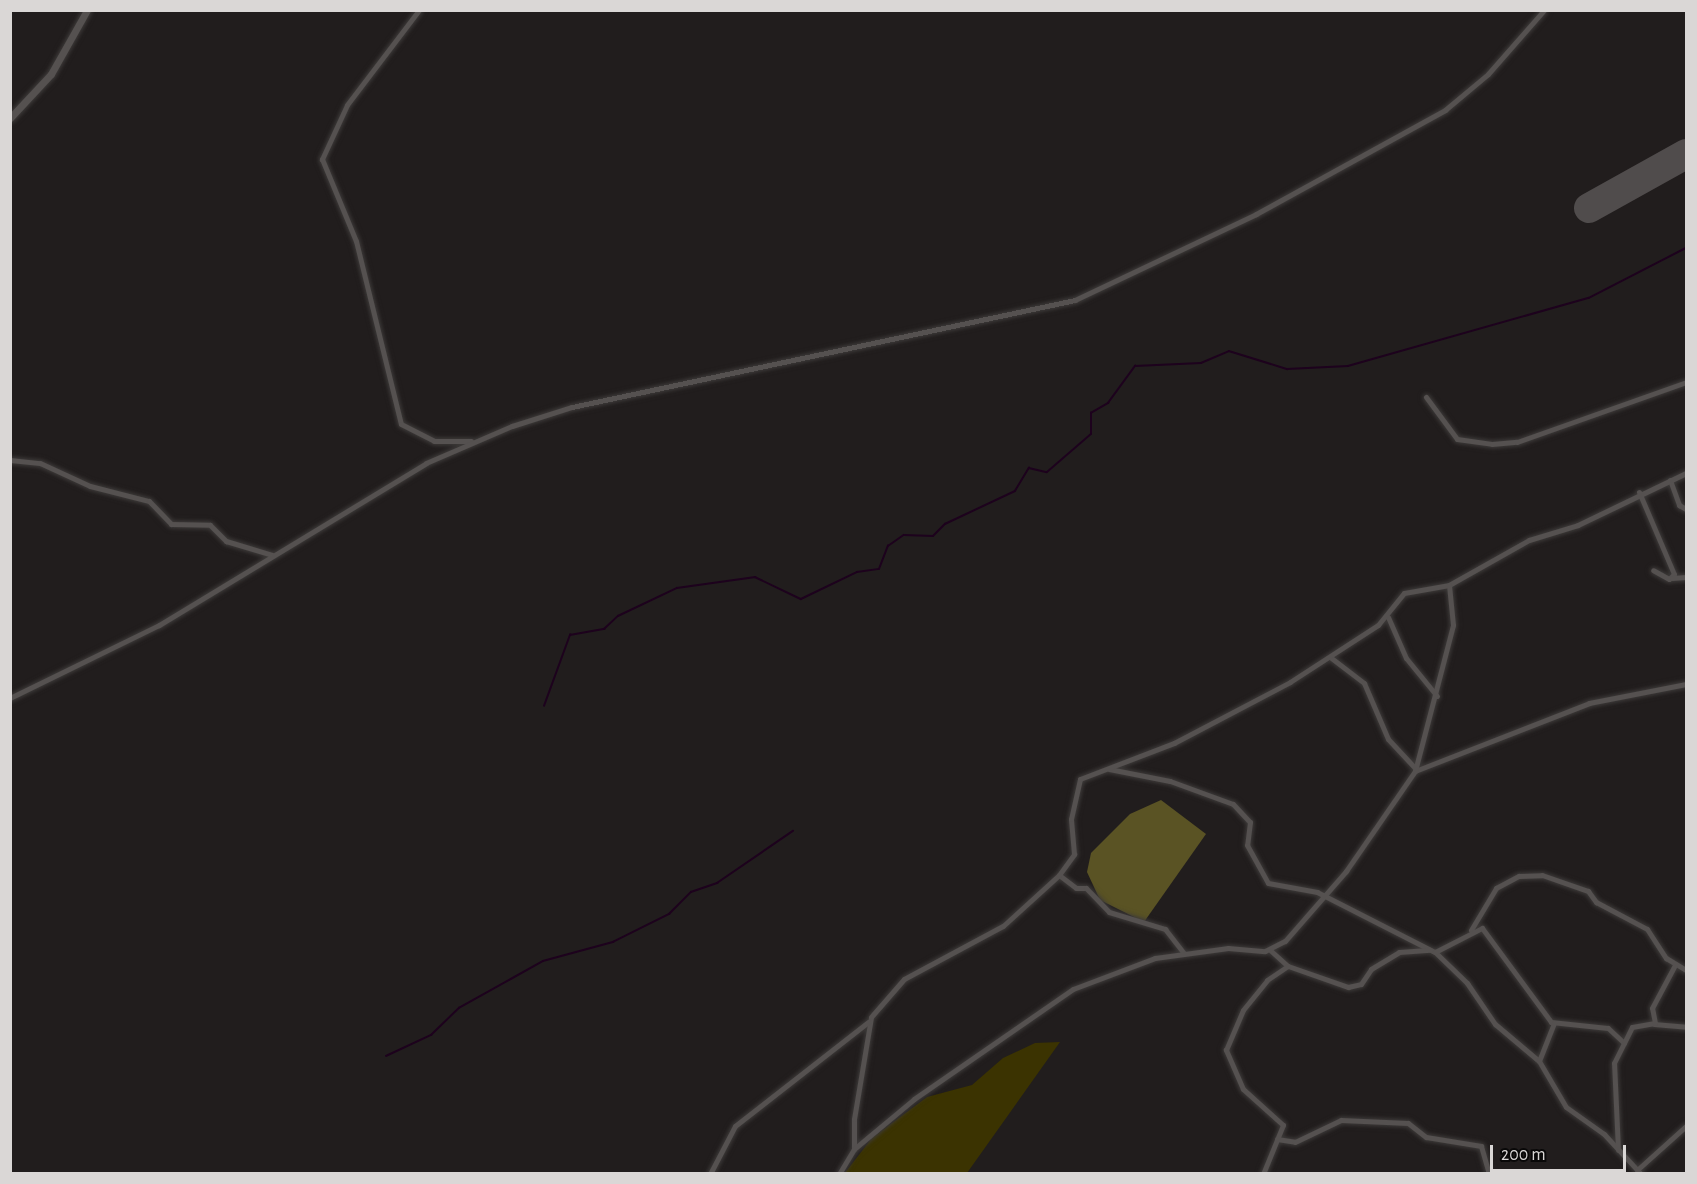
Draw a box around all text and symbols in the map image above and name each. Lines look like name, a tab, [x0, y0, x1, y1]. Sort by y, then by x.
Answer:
scale bar	[1493, 1133, 1630, 1171]
text: 200 m	[1501, 1146, 1546, 1164]

